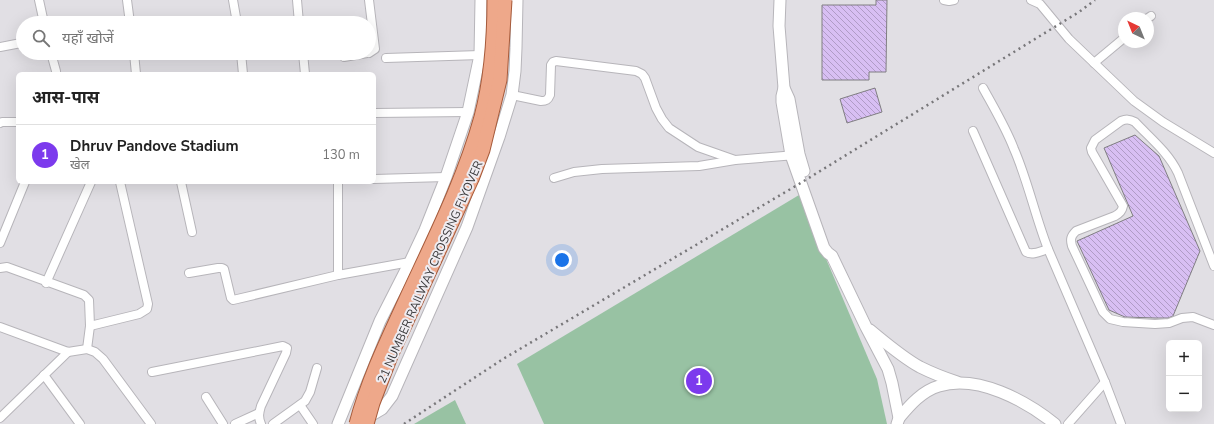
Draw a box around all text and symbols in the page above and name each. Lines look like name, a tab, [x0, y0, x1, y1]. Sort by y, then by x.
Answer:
north arrow	[1118, 12, 1154, 48]
search box	[16, 16, 376, 60]
icon: search	[30, 27, 52, 49]
text: यहाँ खोजें	[62, 28, 114, 48]
text: आस-पास	[32, 86, 99, 109]
text: Dhruv Pandove Stadium	[70, 136, 239, 156]
text: 1	[41, 146, 49, 164]
text: 130 m	[322, 146, 360, 164]
text: खेल	[70, 156, 89, 174]
street label: 21 NUMBER RAILWAY CROSSING FLYOVER	[374, 158, 486, 386]
your location	[552, 250, 572, 270]
map controls	[1166, 340, 1202, 412]
button: +	[1166, 340, 1202, 376]
pin: 1	[686, 366, 712, 396]
button: −	[1166, 376, 1202, 412]

